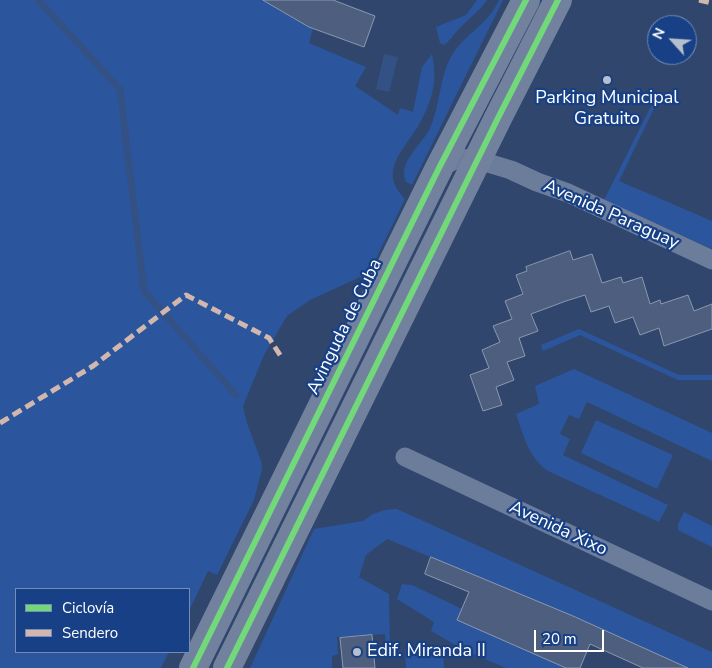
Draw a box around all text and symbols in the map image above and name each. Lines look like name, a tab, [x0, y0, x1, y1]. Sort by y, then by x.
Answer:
north arrow	[647, 15, 697, 65]
text: N	[648, 25, 670, 43]
marker: Parking Municipal Gratuito	[601, 74, 613, 86]
place label: Parking Municipal Gratuito	[535, 88, 679, 130]
street label: Avenida Paraguay	[540, 175, 682, 255]
street label: Avinguda de Cuba	[303, 256, 387, 398]
street label: Avenida Xixo	[506, 497, 610, 561]
legend	[15, 588, 190, 653]
text: Ciclovía	[62, 598, 114, 618]
scale bar	[537, 620, 607, 652]
text: Sendero	[62, 623, 118, 643]
text: 20 m	[542, 629, 577, 649]
place label: Edif. Miranda II	[367, 641, 486, 663]
marker: Edif. Miranda II	[351, 646, 363, 658]

